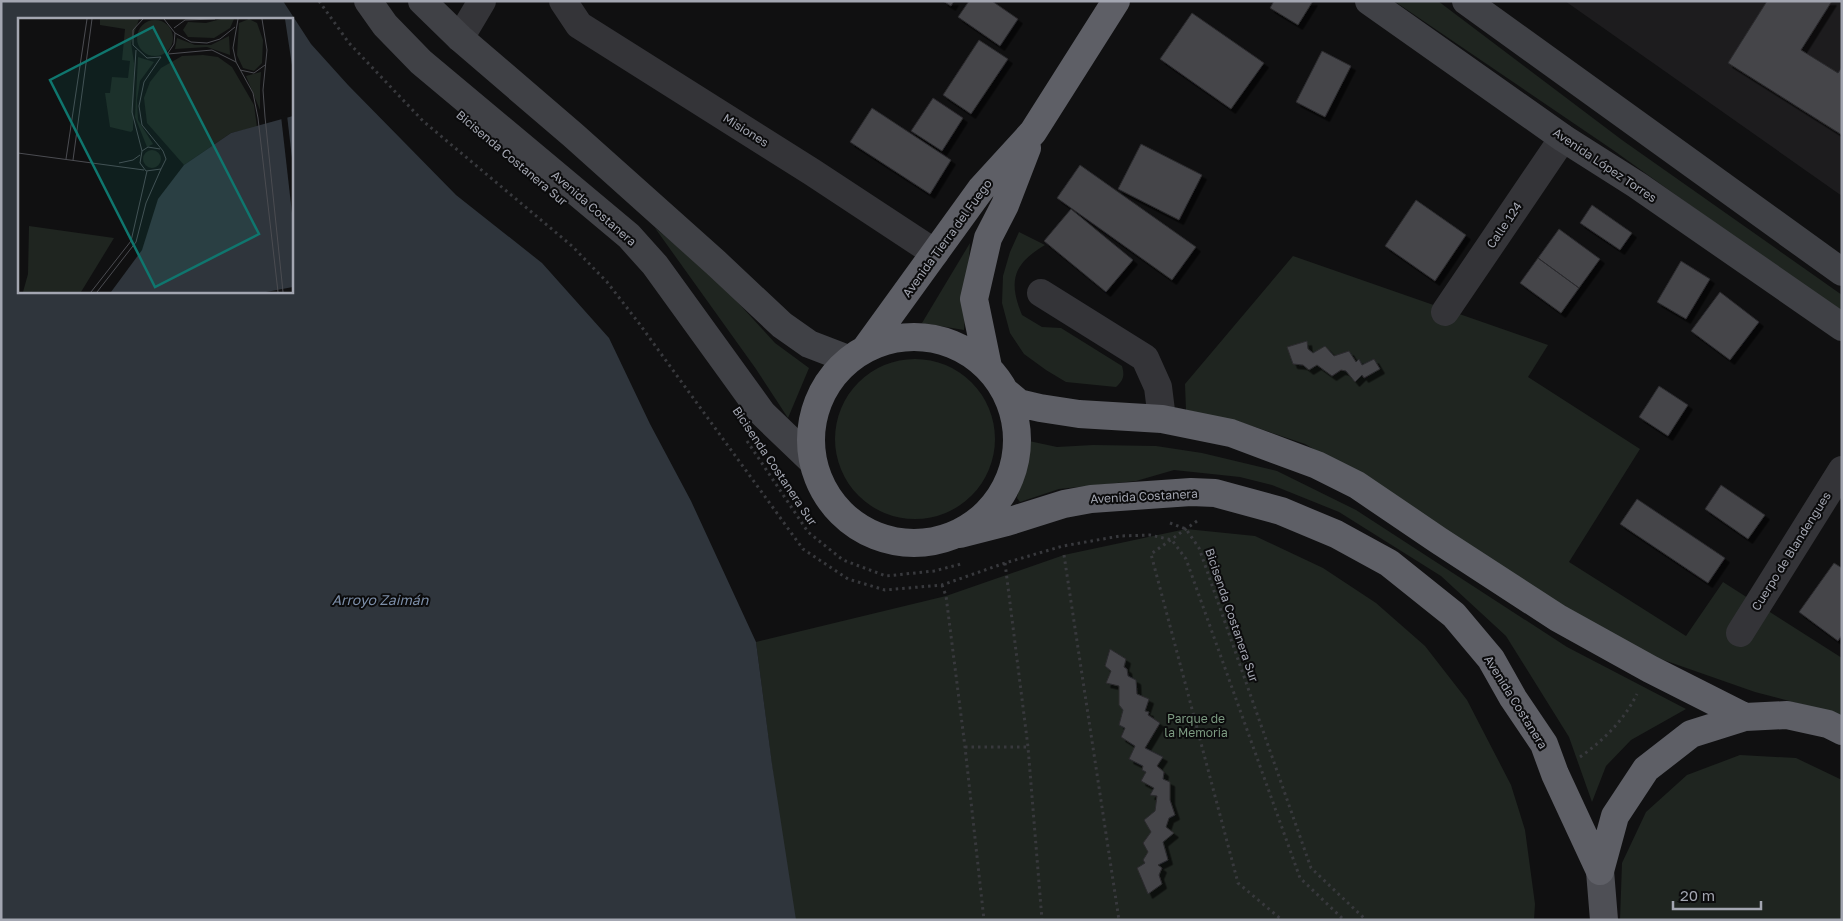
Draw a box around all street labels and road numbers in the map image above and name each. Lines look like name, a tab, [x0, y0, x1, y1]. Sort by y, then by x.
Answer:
street label: Bicisenda Costanera Sur	[453, 107, 571, 209]
street label: Misiones	[720, 110, 772, 150]
street label: Avenida López Torres	[1550, 125, 1660, 205]
street label: Avenida Costanera	[549, 167, 639, 249]
street label: Avenida Tierra del Fuego	[899, 176, 995, 300]
street label: Calle 124	[1483, 199, 1525, 251]
street label: Bicisenda Costanera Sur	[730, 404, 821, 529]
street label: Avenida Costanera	[1090, 486, 1198, 506]
street label: Cuerpo de Blandengues	[1748, 489, 1834, 613]
street label: Bicisenda Costanera Sur	[1202, 546, 1262, 684]
street label: Avenida Costanera	[1481, 652, 1551, 752]

